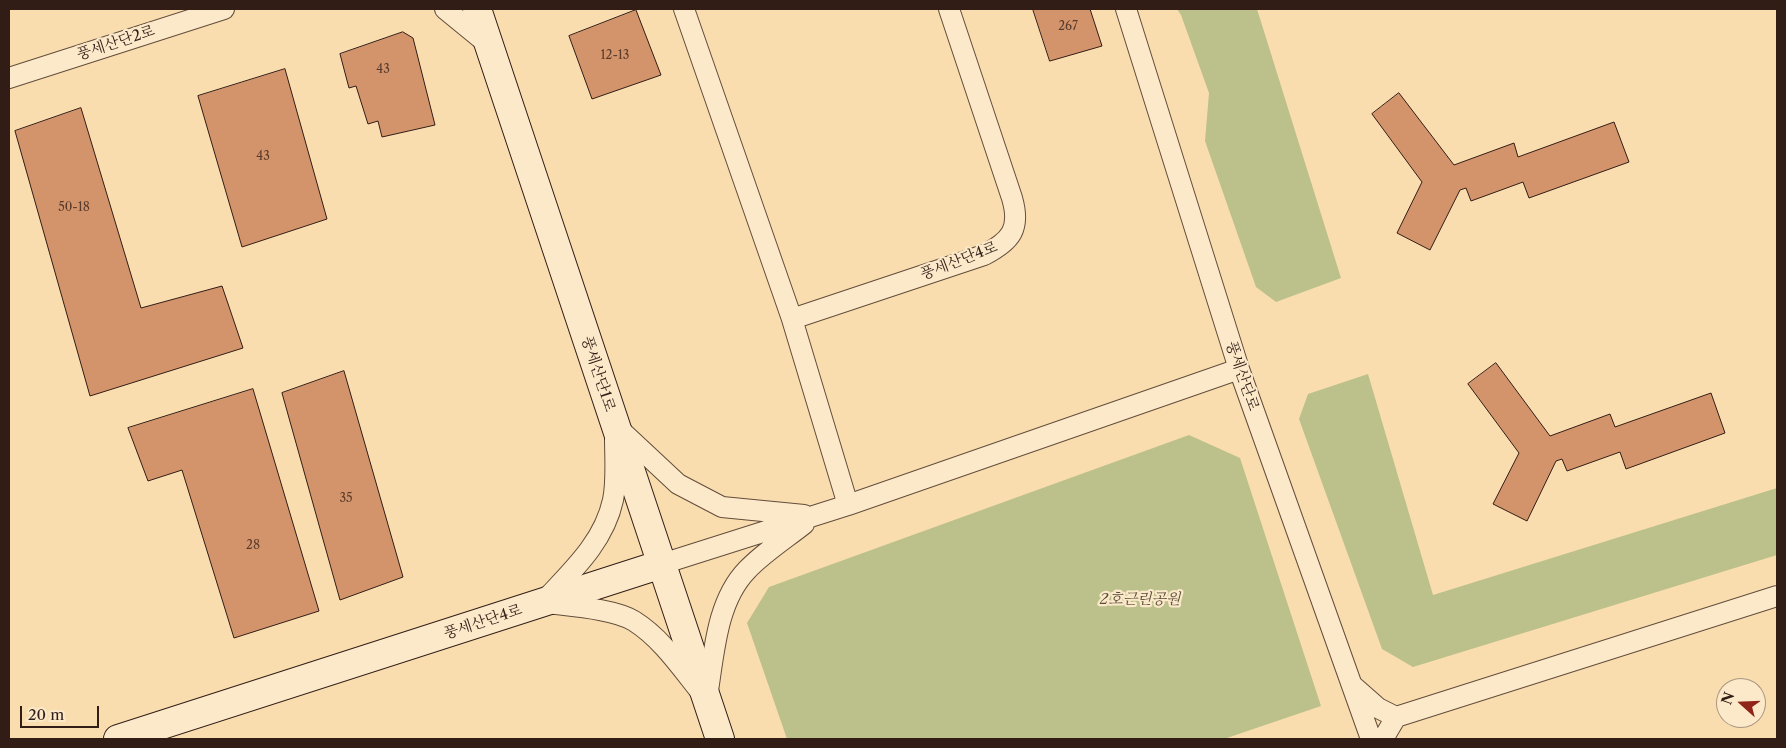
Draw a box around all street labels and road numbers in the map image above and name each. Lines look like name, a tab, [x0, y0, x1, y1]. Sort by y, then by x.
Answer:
street label: 풍세산단2로	[75, 22, 157, 64]
street label: 풍세산단4로	[918, 238, 1000, 284]
street label: 풍세산단1로	[577, 334, 619, 414]
street label: 풍세산단로	[1222, 339, 1262, 413]
street label: 풍세산단4로	[442, 601, 524, 643]

